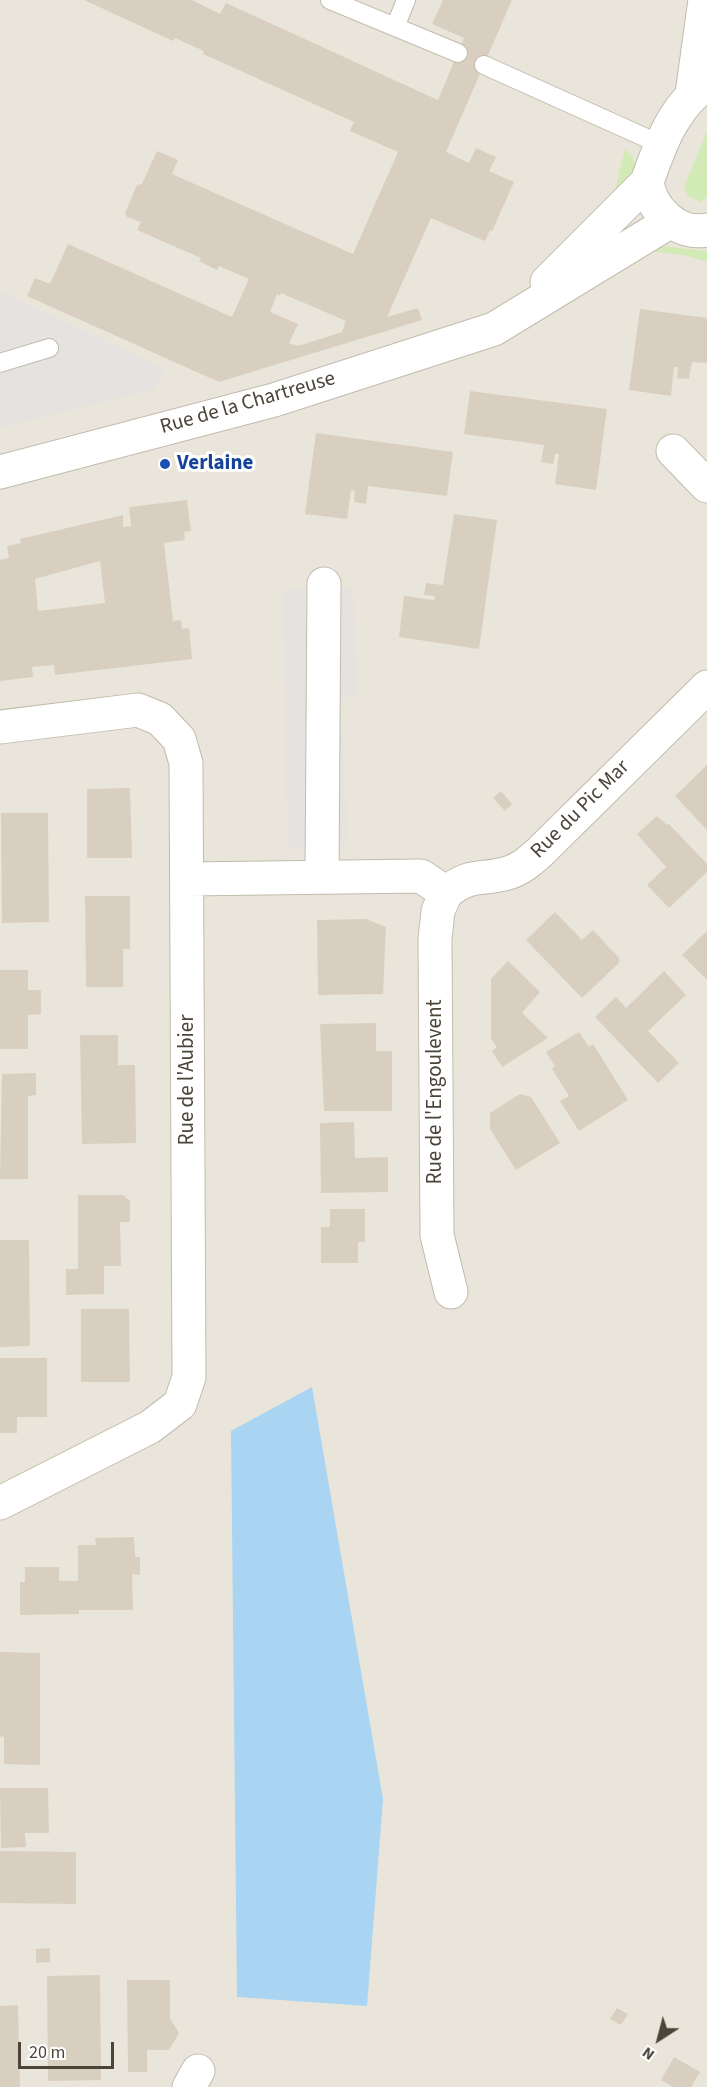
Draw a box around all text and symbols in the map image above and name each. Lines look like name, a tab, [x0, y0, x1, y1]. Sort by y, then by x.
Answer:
street label: Rue de la Chartreuse	[158, 367, 338, 441]
place label: Verlaine	[177, 451, 253, 477]
marker: Verlaine	[158, 457, 172, 471]
street label: Rue du Pic Mar	[526, 755, 636, 865]
street label: Rue de l'Engoulevent	[423, 999, 449, 1185]
street label: Rue de l'Aubier	[175, 1015, 201, 1145]
north arrow	[629, 2009, 689, 2069]
scale bar	[21, 2030, 117, 2068]
text: 20 m	[29, 2040, 65, 2065]
text: N	[638, 2042, 659, 2066]

